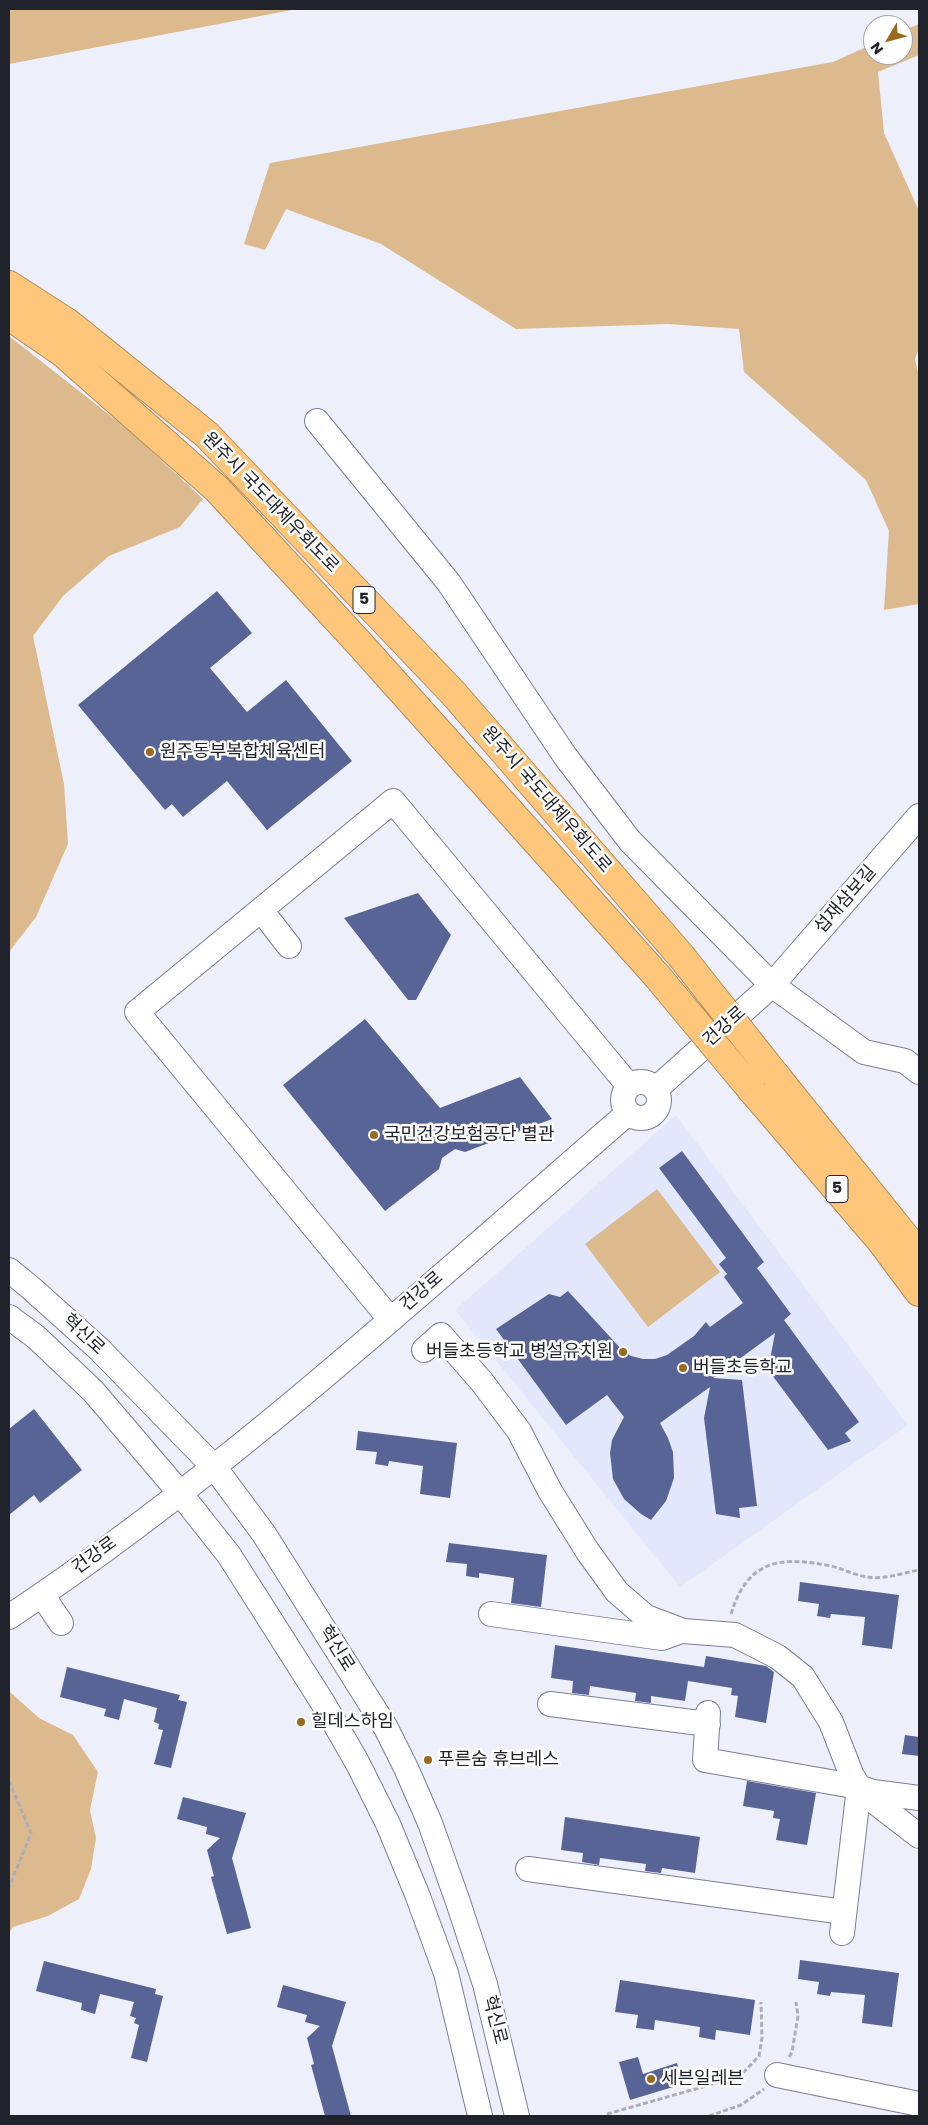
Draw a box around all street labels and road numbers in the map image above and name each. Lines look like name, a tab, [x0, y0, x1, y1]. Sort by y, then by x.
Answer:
street label: 원주시 국도대체우회도로	[197, 428, 343, 578]
road number: 5	[353, 586, 375, 614]
street label: 원주시 국도대체우회도로	[477, 722, 615, 878]
street label: 섭재삼보길	[811, 862, 881, 938]
street label: 건강로	[699, 1002, 751, 1052]
road number: 5	[826, 1176, 848, 1202]
street label: 건강로	[396, 1268, 448, 1316]
street label: 혁신로	[57, 1310, 109, 1360]
street label: 건강로	[69, 1533, 121, 1579]
street label: 혁신로	[314, 1622, 358, 1676]
street label: 혁신로	[478, 1993, 510, 2047]

